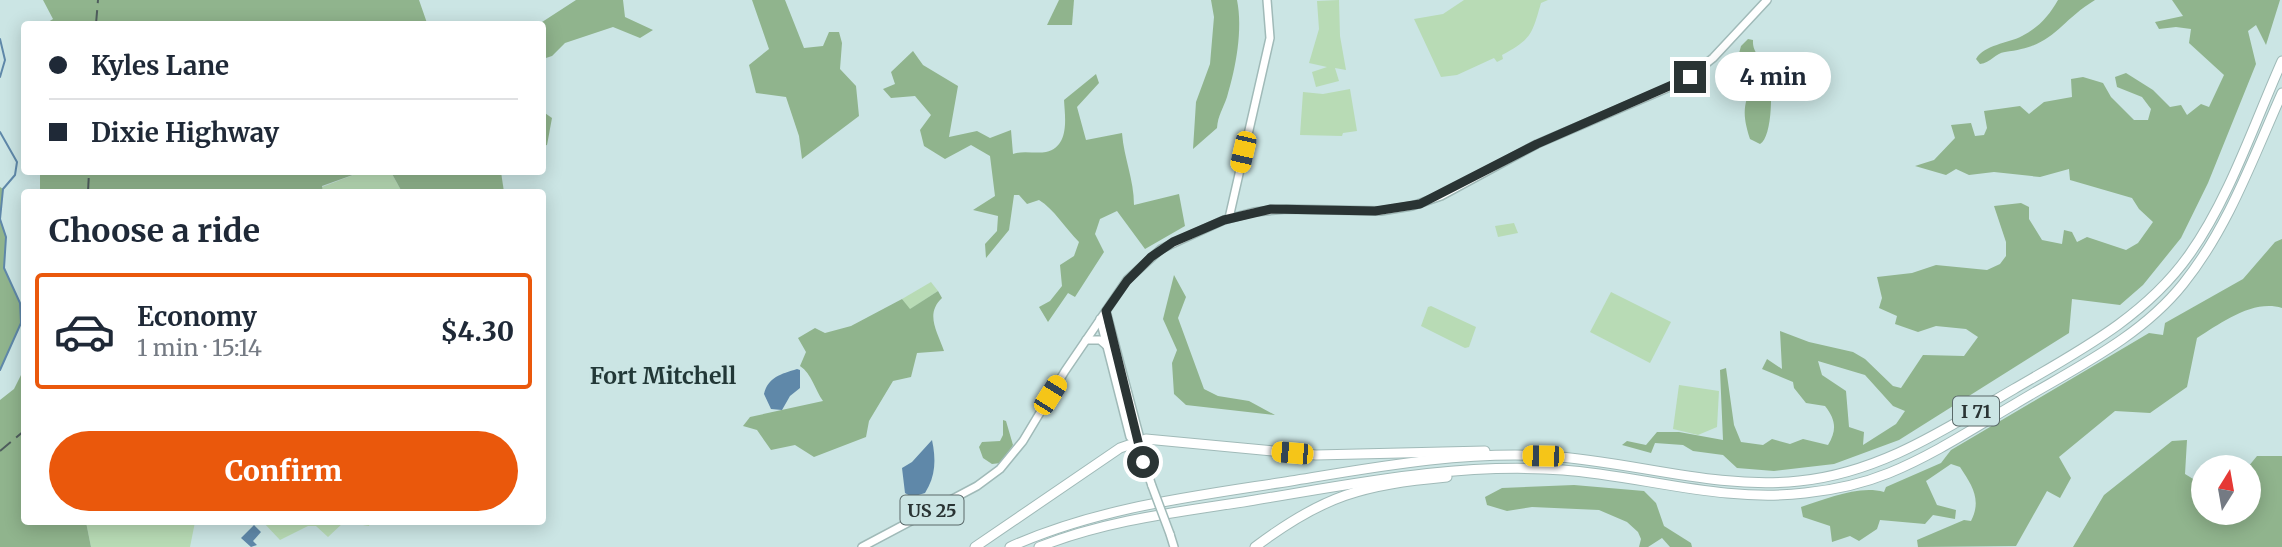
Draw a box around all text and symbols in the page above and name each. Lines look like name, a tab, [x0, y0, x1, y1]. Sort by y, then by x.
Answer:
text: Kyles Lane	[91, 49, 229, 82]
callout: 4 min	[1714, 52, 1830, 102]
route end	[1674, 61, 1706, 93]
text: 4 min	[1739, 62, 1807, 91]
text: Dixie Highway	[91, 116, 279, 149]
car	[1229, 129, 1258, 175]
text: Choose a ride	[49, 211, 260, 251]
icon: car	[53, 300, 116, 363]
text: Economy	[137, 300, 257, 333]
text: $4.30	[440, 315, 514, 348]
text: 1 min · 15:14	[137, 333, 262, 362]
district label: Fort Mitchell	[590, 361, 737, 390]
car	[1030, 372, 1071, 418]
road number: I 71	[1953, 396, 1999, 426]
button: Confirm	[49, 431, 518, 511]
car	[1271, 441, 1314, 465]
car	[1522, 445, 1565, 467]
route start	[1127, 446, 1159, 478]
north arrow	[2191, 455, 2261, 525]
map controls	[2191, 455, 2261, 525]
road number: US 25	[900, 496, 964, 524]

